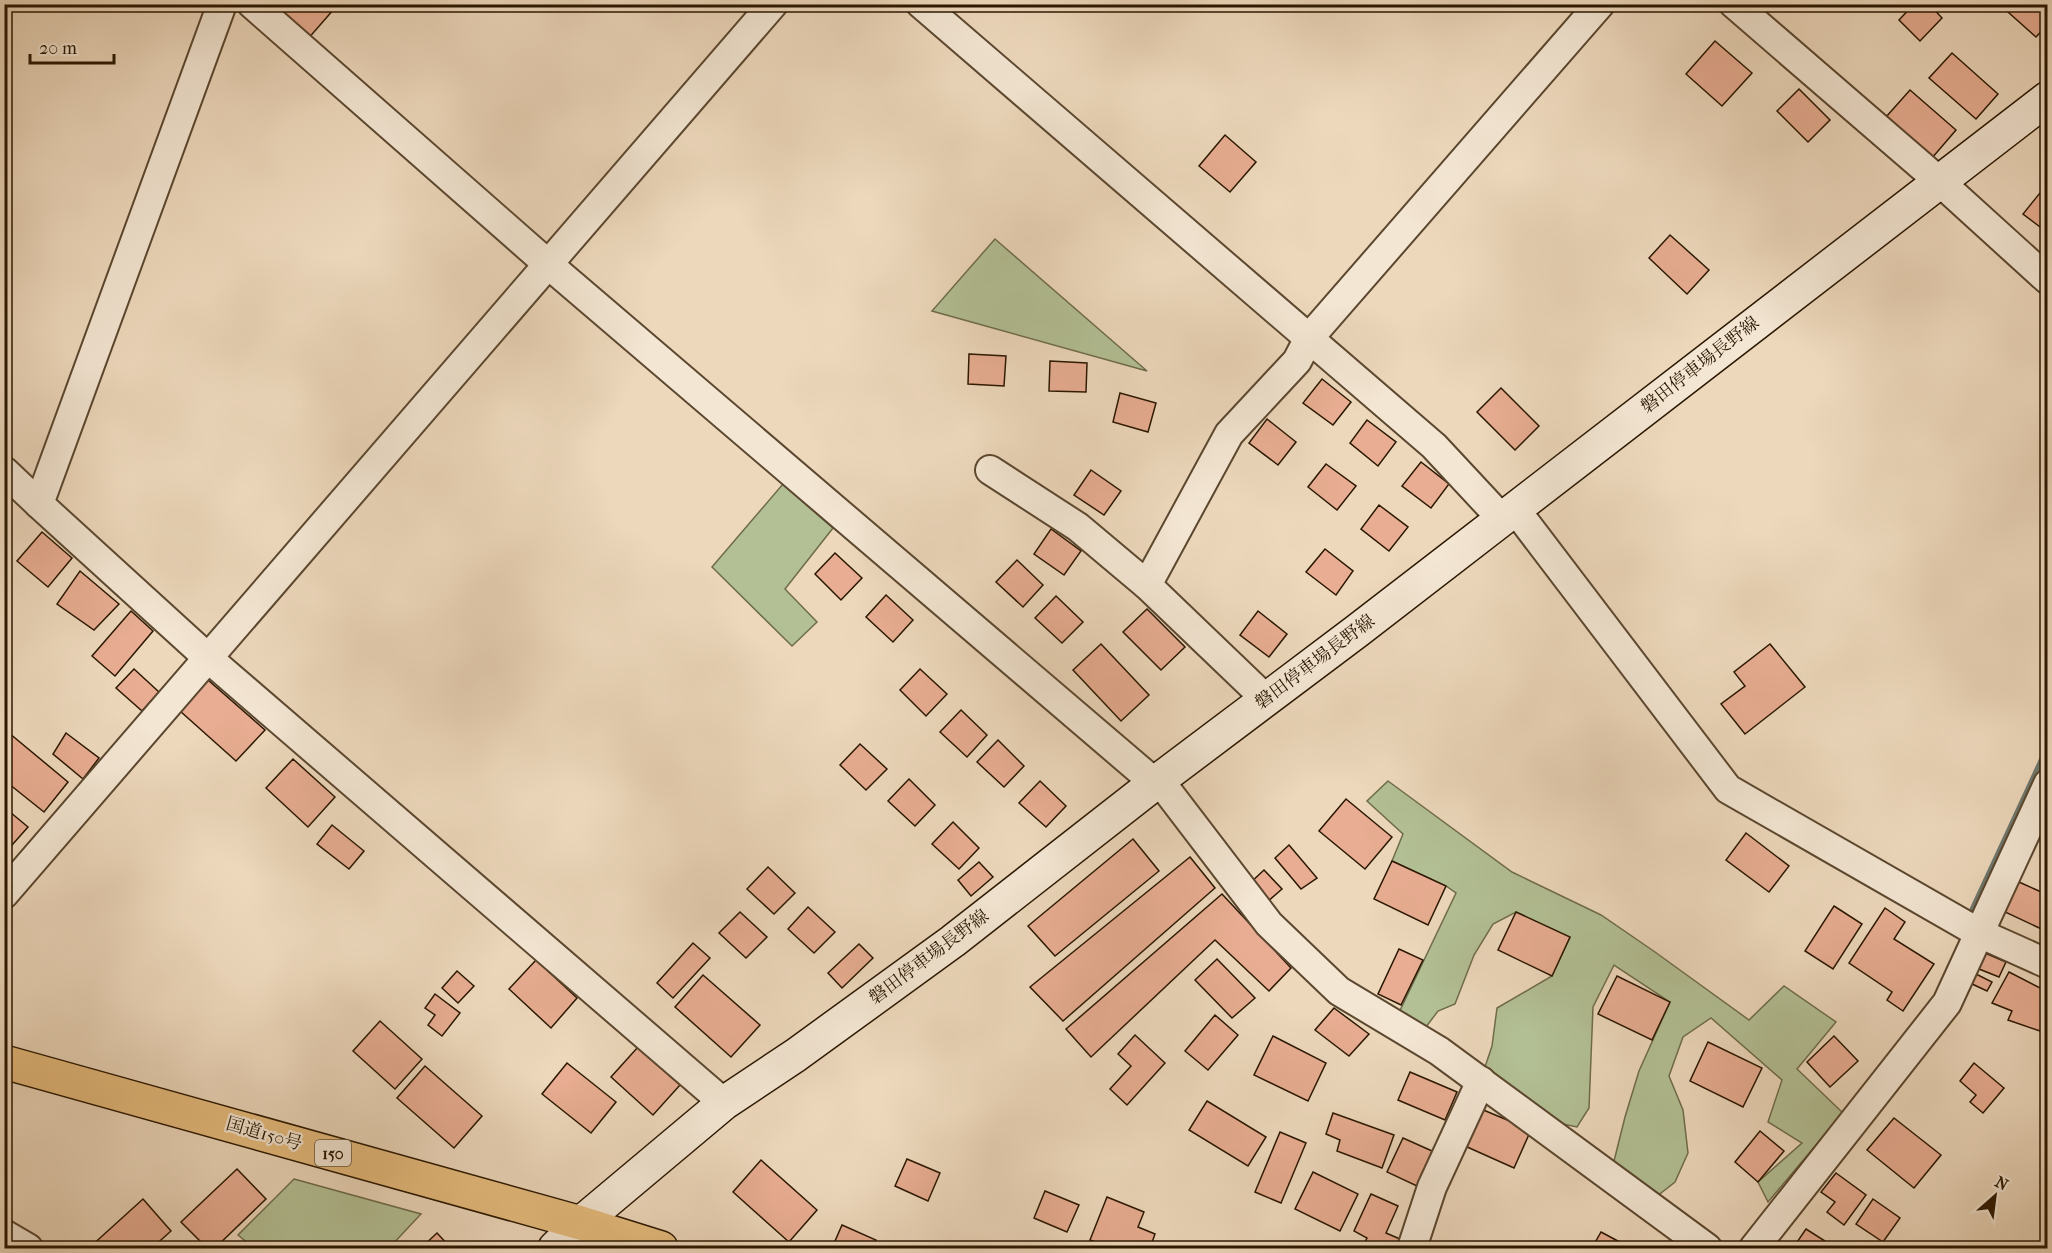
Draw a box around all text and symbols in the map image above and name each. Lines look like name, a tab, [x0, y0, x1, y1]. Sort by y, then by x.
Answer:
scale bar	[30, 27, 114, 65]
text: 20 m	[39, 38, 77, 59]
street label: 磐田停車場長野線	[1637, 312, 1763, 418]
street label: 磐田停車場長野線	[1251, 610, 1379, 714]
street label: 磐田停車場長野線	[865, 905, 993, 1009]
street label: 国道150号	[224, 1113, 304, 1155]
road number: 150	[315, 1140, 351, 1166]
north arrow	[1965, 1166, 2025, 1226]
text: N	[1992, 1172, 2012, 1195]

